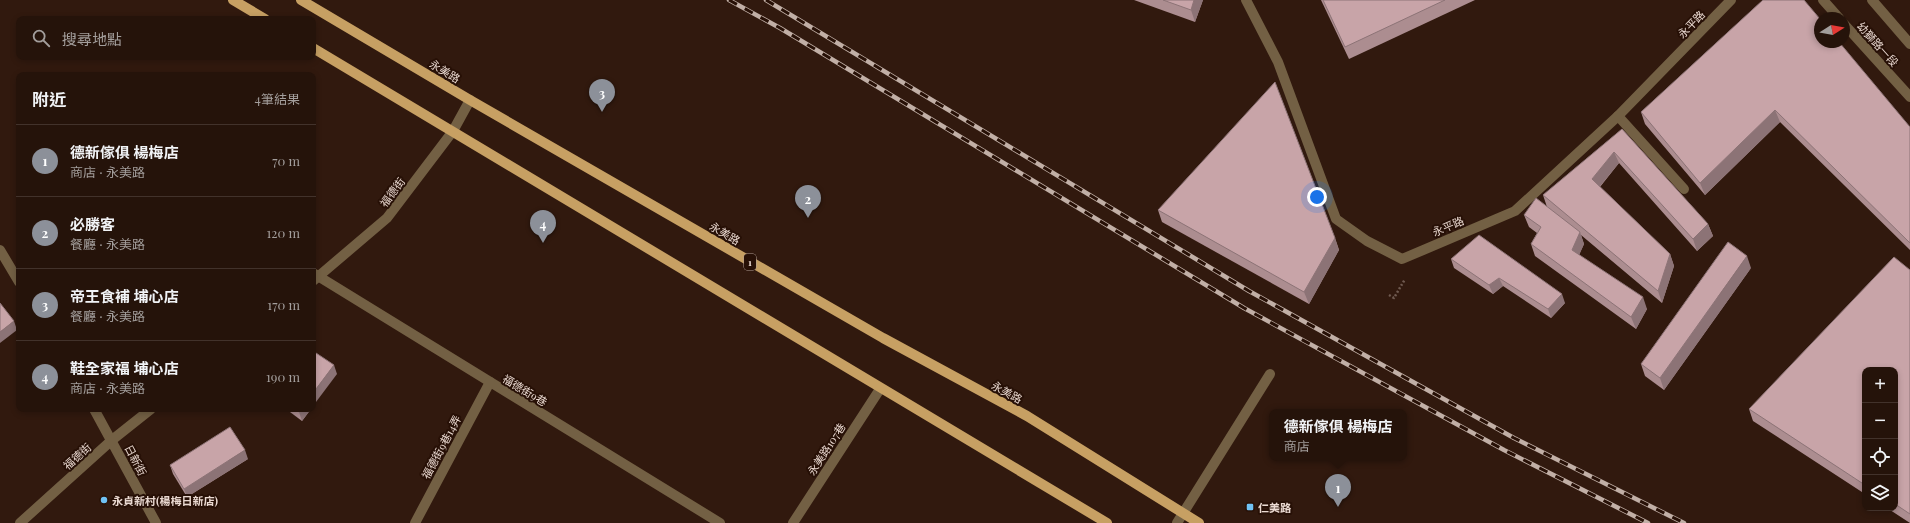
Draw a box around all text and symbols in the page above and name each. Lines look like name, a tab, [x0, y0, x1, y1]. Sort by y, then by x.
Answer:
street label: 永平路	[1674, 7, 1708, 41]
north arrow	[1814, 12, 1850, 48]
search box	[16, 16, 316, 60]
street label: 幼獅路一段	[1854, 19, 1902, 69]
icon: search	[30, 27, 52, 49]
text: 搜尋地點	[62, 29, 122, 49]
street label: 永美路	[427, 56, 463, 86]
pin: 3	[589, 79, 615, 112]
text: 附近	[32, 88, 66, 110]
text: 4筆結果	[255, 90, 300, 107]
text: 德新傢俱 楊梅店	[70, 142, 179, 162]
text: 1	[43, 152, 47, 169]
text: 70 m	[272, 152, 300, 169]
text: 商店 · 永美路	[70, 163, 145, 180]
street label: 福德街	[376, 174, 408, 210]
pin: 2	[795, 185, 821, 218]
your location	[1307, 187, 1327, 207]
pin: 4	[530, 210, 556, 243]
street label: 永平路	[1430, 213, 1466, 239]
text: 必勝客	[70, 214, 115, 234]
street label: 永美路	[707, 218, 743, 248]
text: 2	[42, 224, 48, 241]
text: 120 m	[266, 224, 300, 241]
text: 餐廳 · 永美路	[70, 235, 145, 252]
road number: 1	[744, 254, 756, 270]
text: 帝王食補 埔心店	[70, 286, 179, 306]
text: 3	[42, 296, 48, 313]
text: 170 m	[267, 296, 300, 313]
text: 餐廳 · 永美路	[70, 307, 145, 324]
text: 鞋全家福 埔心店	[70, 358, 179, 378]
map controls	[1862, 367, 1898, 511]
button: +	[1862, 367, 1898, 403]
text: 4	[42, 368, 48, 385]
text: 190 m	[266, 368, 300, 385]
street label: 福德街9巷	[500, 371, 550, 409]
street label: 永美路	[989, 377, 1025, 407]
text: 商店 · 永美路	[70, 379, 145, 396]
button: −	[1862, 403, 1898, 439]
popup	[1269, 409, 1407, 461]
street label: 福德街9巷14弄	[418, 413, 464, 481]
text: 德新傢俱 楊梅店	[1284, 416, 1392, 436]
street label: 永美路107巷	[804, 420, 848, 478]
text: 商店	[1284, 437, 1310, 454]
street label: 福德街	[60, 439, 94, 473]
button: locate	[1862, 439, 1898, 475]
street label: 日新街	[122, 442, 150, 478]
pin: 1	[1325, 474, 1351, 507]
button: layers	[1862, 475, 1898, 511]
place label: 永貞新村(楊梅日新店)	[112, 493, 218, 508]
marker: 永貞新村(楊梅日新店)	[99, 495, 109, 505]
place label: 仁美路	[1258, 500, 1292, 515]
marker: 仁美路	[1245, 502, 1255, 512]

